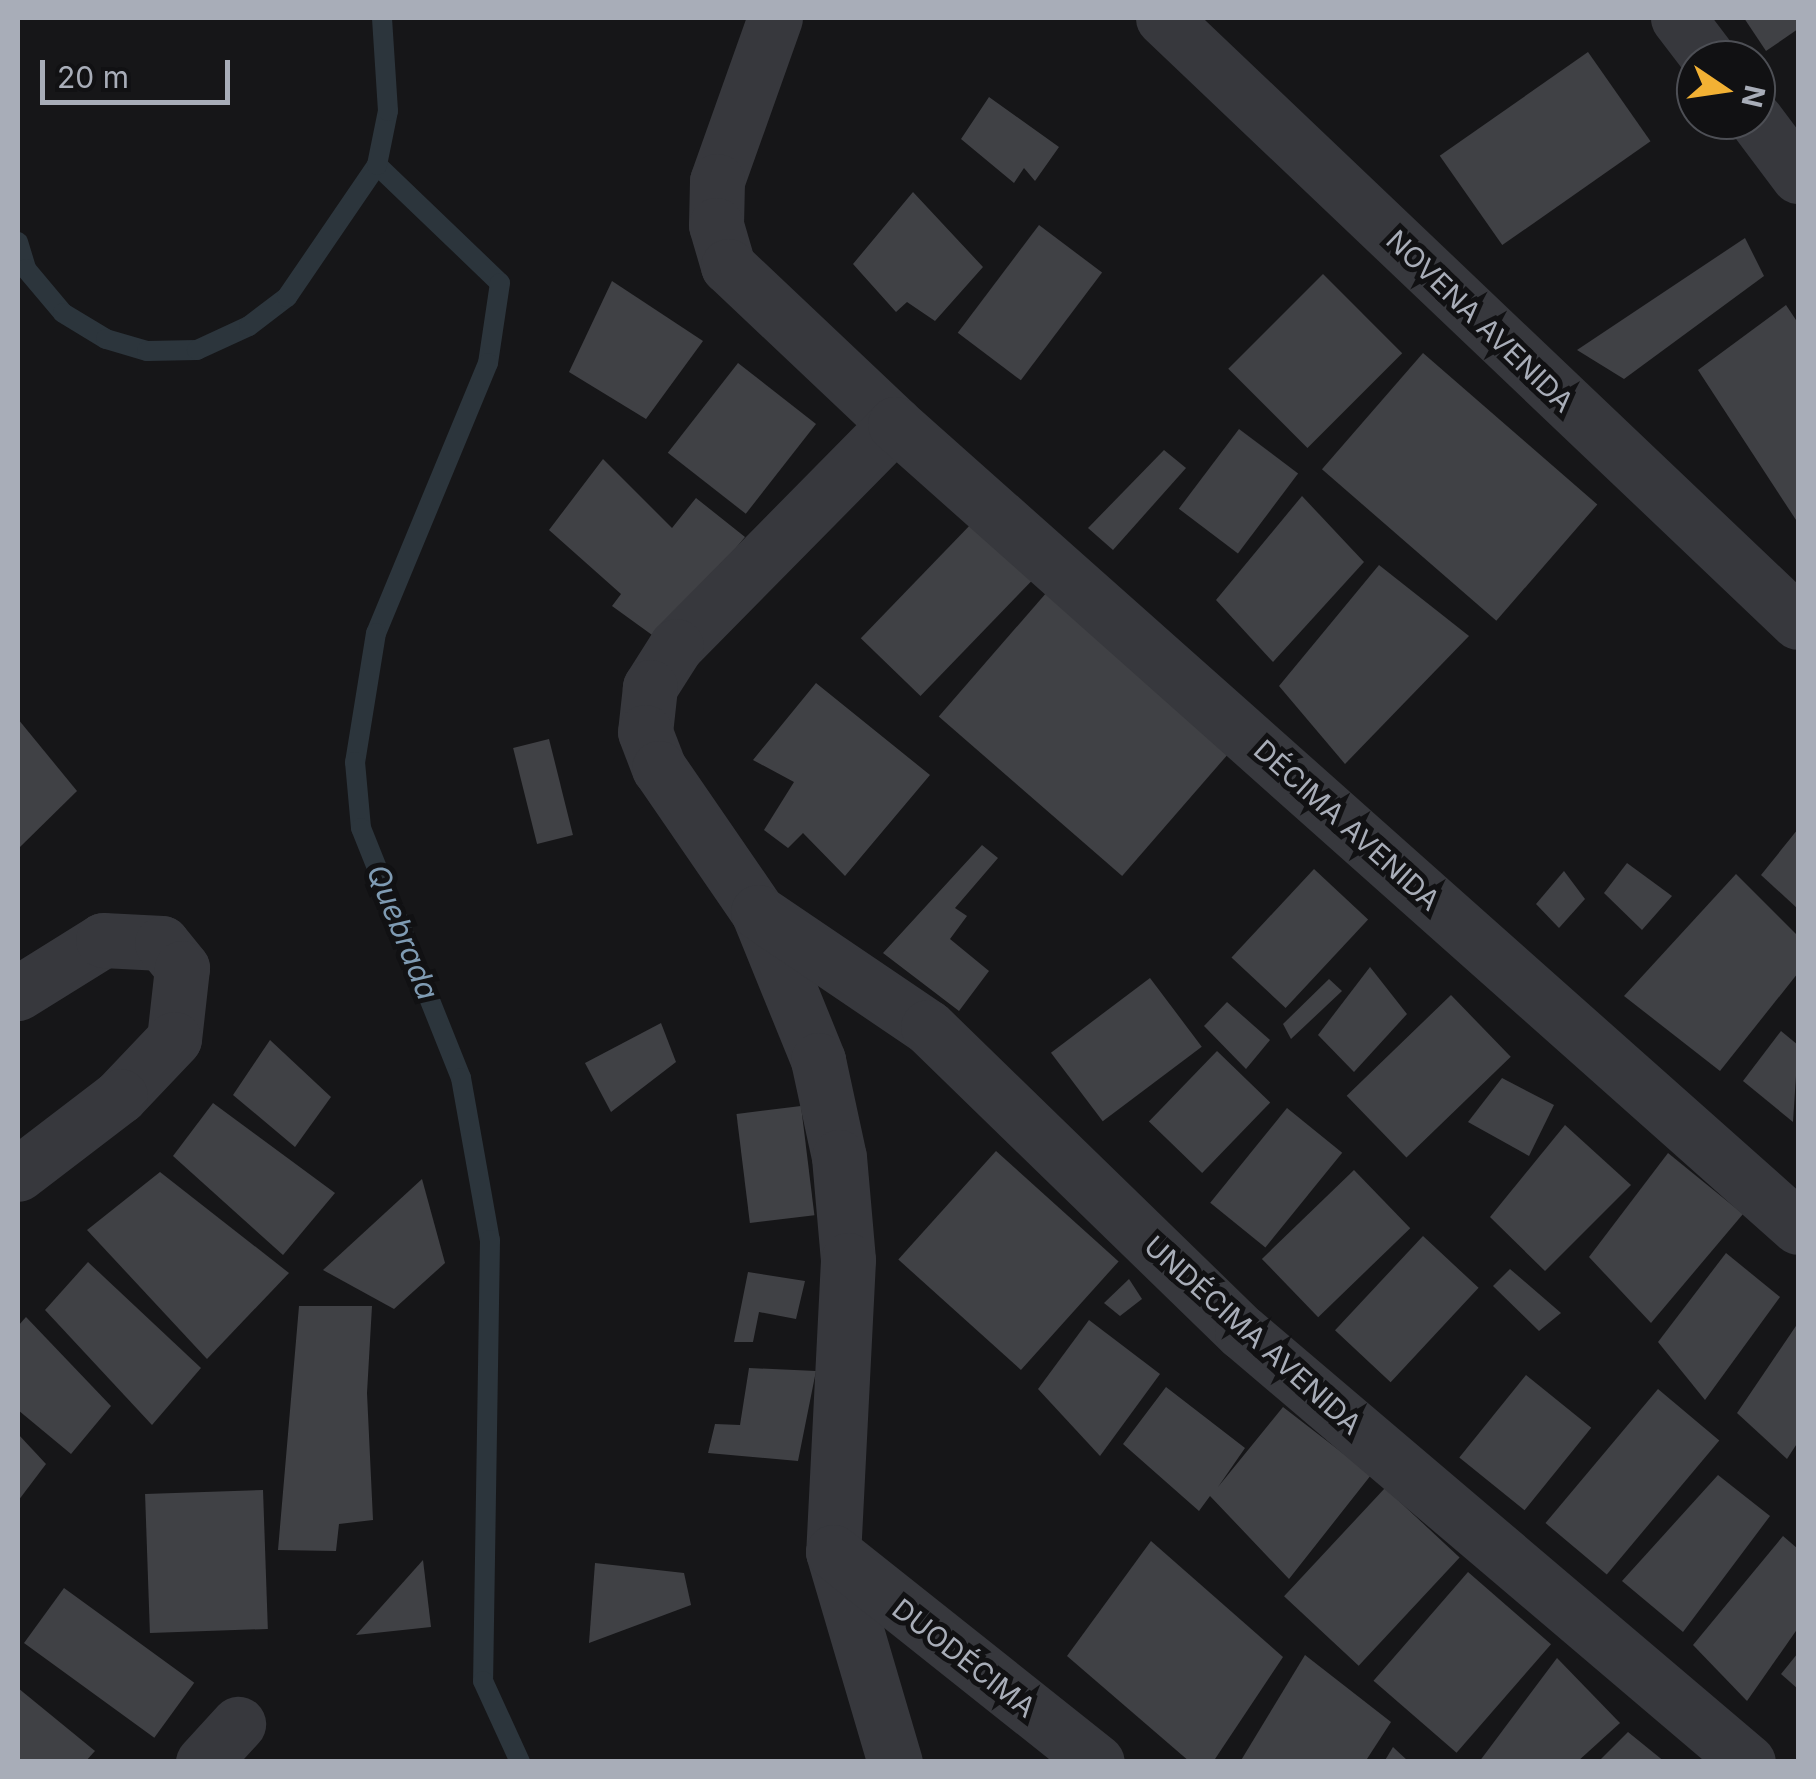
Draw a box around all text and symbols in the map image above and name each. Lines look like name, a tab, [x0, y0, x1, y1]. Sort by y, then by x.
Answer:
scale bar	[45, 40, 235, 102]
north arrow	[1676, 40, 1776, 140]
text: 20 m	[57, 59, 129, 95]
text: N	[1734, 82, 1772, 111]
street label: NOVENA AVENIDA	[1380, 223, 1580, 419]
street label: DÉCIMA AVENIDA	[1247, 733, 1447, 917]
water label: Quebrada	[360, 859, 446, 1005]
street label: UNDÉCIMA AVENIDA	[1138, 1229, 1368, 1441]
street label: DUODÉCIMA	[886, 1592, 1042, 1724]

